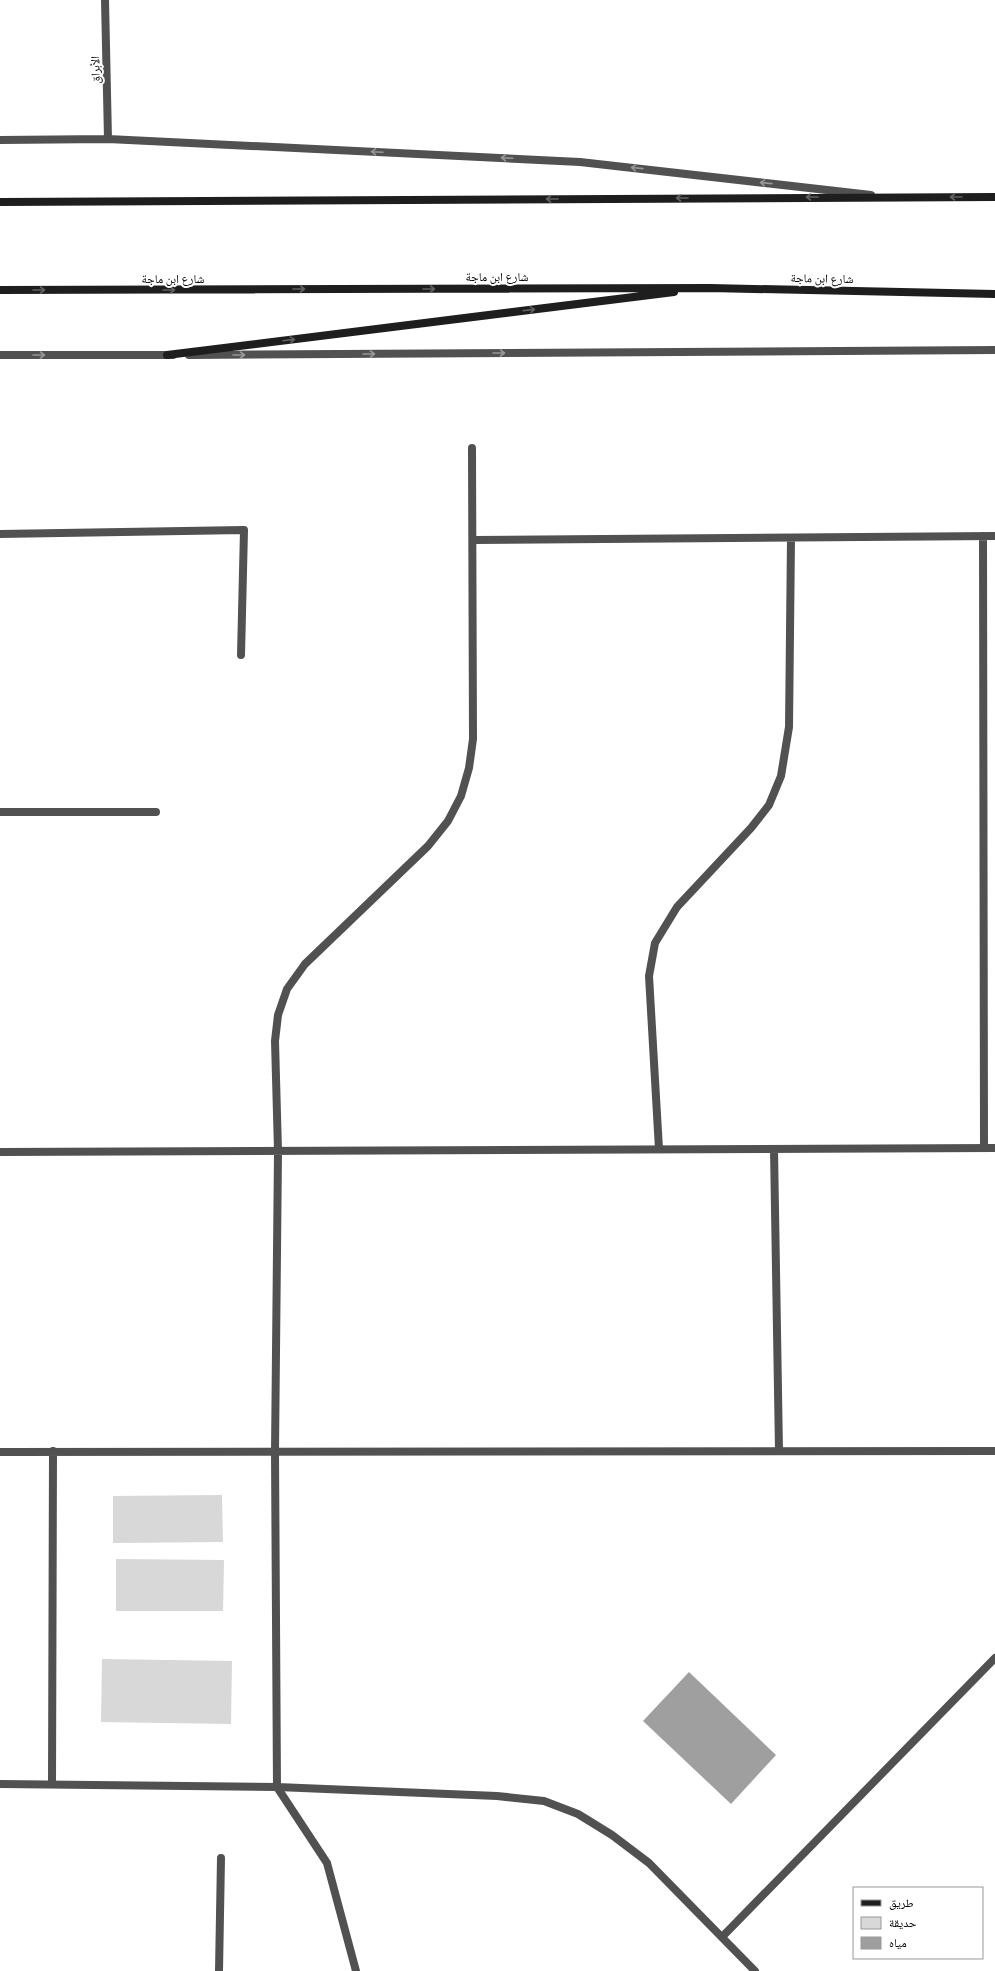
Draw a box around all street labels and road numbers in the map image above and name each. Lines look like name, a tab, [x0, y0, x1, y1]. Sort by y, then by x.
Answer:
street label: الأبراق	[85, 56, 105, 84]
street label: شارع ابن ماجة	[466, 267, 529, 286]
street label: شارع ابن ماجة	[790, 268, 854, 288]
street label: شارع ابن ماجة	[142, 269, 205, 288]

